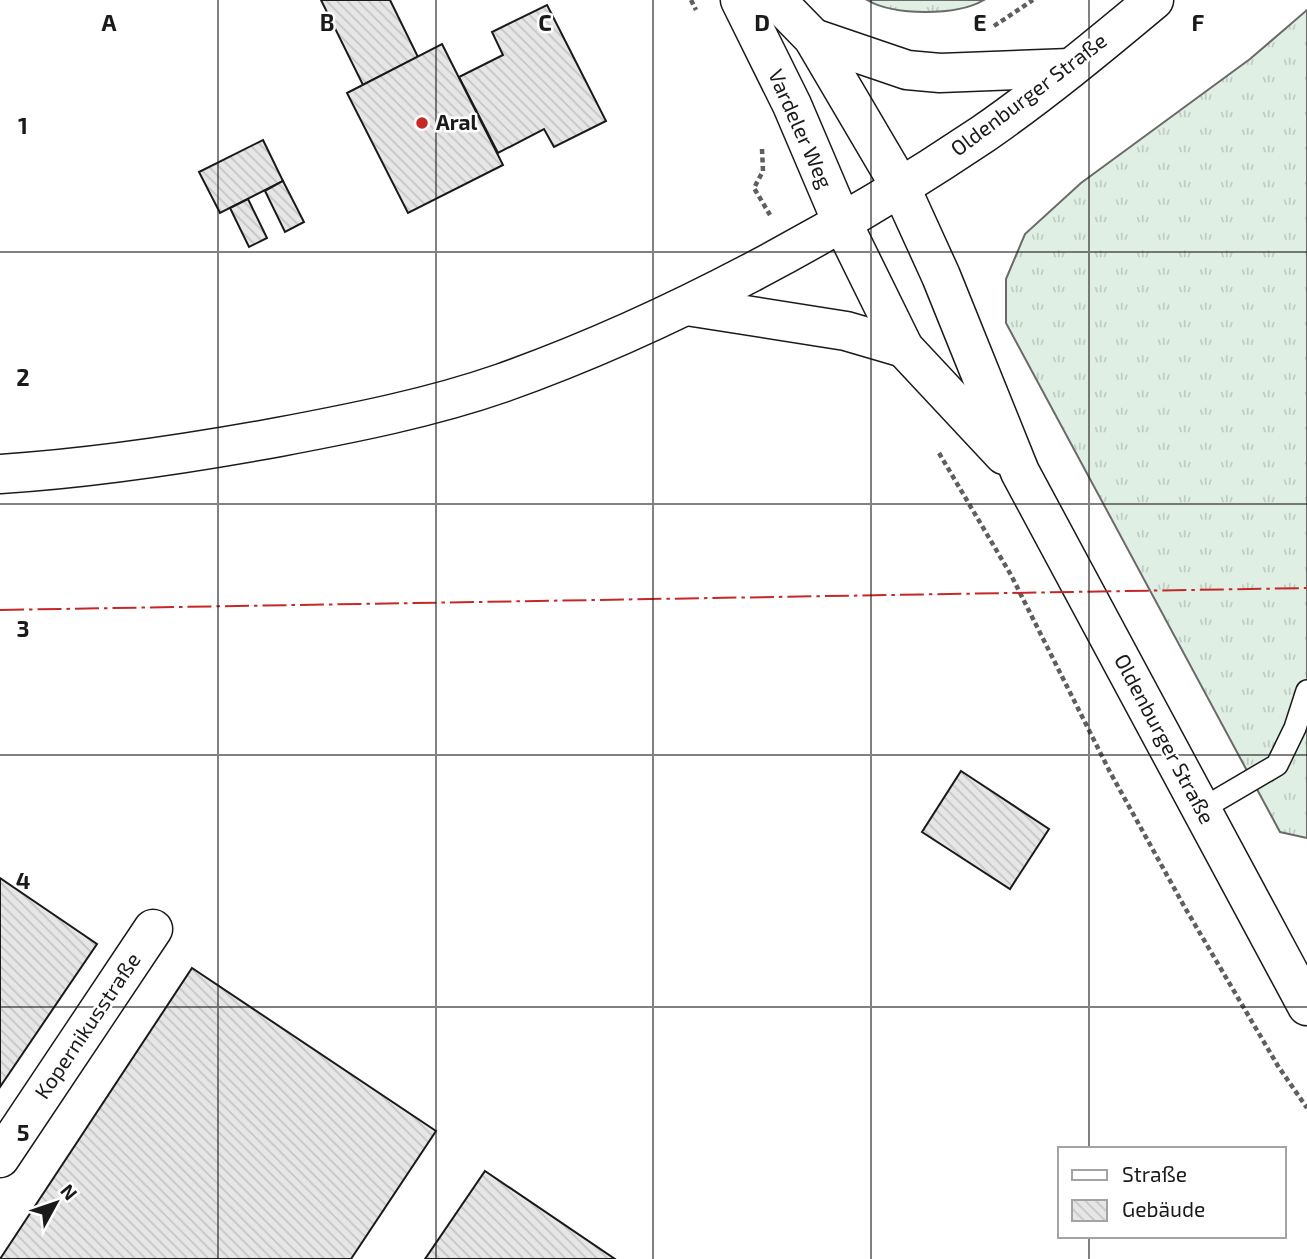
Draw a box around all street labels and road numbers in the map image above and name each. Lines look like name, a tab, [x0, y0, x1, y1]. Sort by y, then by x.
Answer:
street label: Oldenburger Straße	[945, 27, 1111, 161]
street label: Vardeler Weg	[764, 65, 839, 192]
street label: Oldenburger Straße	[1110, 649, 1221, 827]
street label: Kopernikusstraße	[29, 947, 145, 1103]

